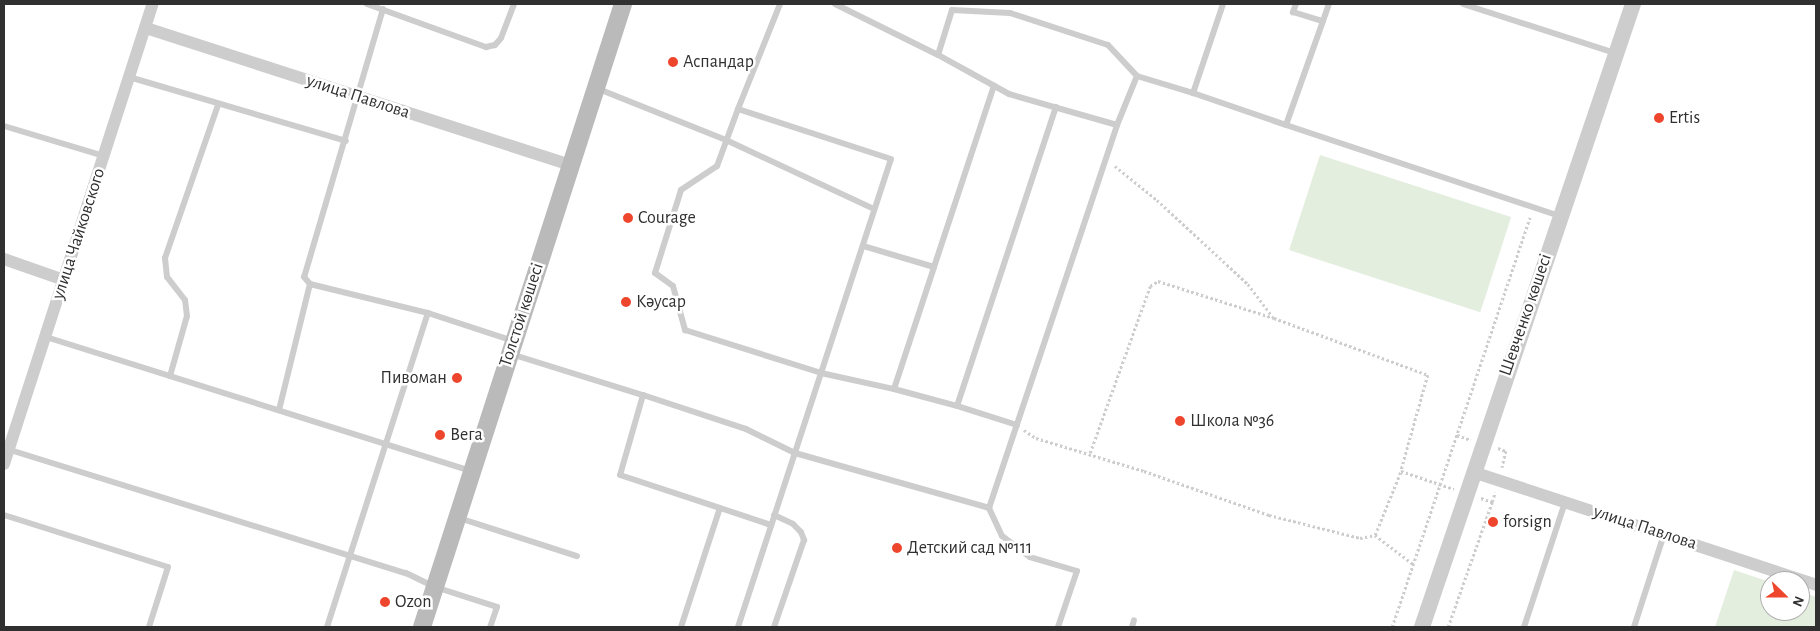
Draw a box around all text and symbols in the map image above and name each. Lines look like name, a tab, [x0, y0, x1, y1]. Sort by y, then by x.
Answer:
place label: Аспандар	[683, 51, 754, 73]
marker: Аспандар	[667, 56, 679, 68]
street label: улица Павлова	[304, 70, 412, 124]
place label: Ertis	[1669, 107, 1700, 129]
marker: Ertis	[1653, 112, 1665, 124]
street label: улица Чайковского	[48, 166, 110, 302]
place label: Courage	[638, 207, 696, 229]
marker: Courage	[622, 212, 634, 224]
street label: Шевченко көшесі	[1495, 251, 1557, 379]
street label: Толстой көшесі	[495, 260, 549, 370]
place label: Кәусар	[636, 291, 686, 313]
marker: Кәусар	[620, 296, 632, 308]
place label: Пивоман	[380, 367, 447, 389]
marker: Пивоман	[451, 372, 463, 384]
place label: Школа №36	[1190, 410, 1274, 432]
marker: Школа №36	[1174, 415, 1186, 427]
place label: Вега	[450, 424, 483, 446]
marker: Вега	[434, 429, 446, 441]
street label: улица Павлова	[1591, 501, 1699, 555]
place label: forsign	[1503, 511, 1552, 533]
marker: forsign	[1487, 516, 1499, 528]
place label: Детский сад №111	[907, 537, 1032, 559]
marker: Детский сад №111	[891, 542, 903, 554]
north arrow	[1760, 571, 1810, 621]
place label: Ozon	[395, 591, 432, 613]
text: N	[1790, 594, 1806, 608]
marker: Ozon	[379, 596, 391, 608]

